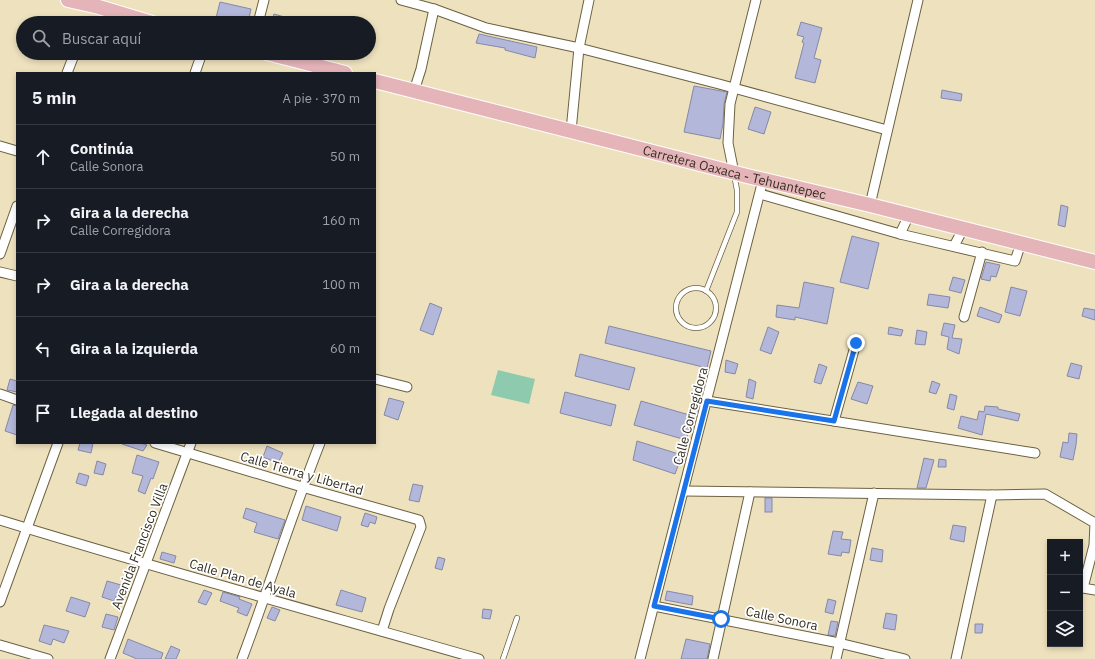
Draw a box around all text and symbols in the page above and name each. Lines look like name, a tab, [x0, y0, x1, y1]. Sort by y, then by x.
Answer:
search box	[16, 16, 376, 60]
icon: search	[30, 27, 52, 49]
text: Buscar aquí	[62, 29, 141, 48]
text: 5 min	[32, 87, 76, 109]
text: A pie · 370 m	[282, 90, 360, 107]
text: Continúa	[70, 139, 134, 158]
street label: Carretera Oaxaca - Tehuantepec	[641, 142, 828, 204]
icon: ahead	[32, 146, 54, 168]
text: 50 m	[330, 148, 360, 165]
text: Calle Sonora	[70, 158, 143, 175]
text: Gira a la derecha	[70, 203, 189, 222]
icon: right	[32, 210, 54, 232]
text: 160 m	[322, 212, 360, 229]
text: Calle Corregidora	[70, 222, 171, 239]
icon: right	[32, 274, 54, 296]
text: Gira a la derecha	[70, 275, 189, 294]
text: 100 m	[322, 276, 360, 293]
route end	[847, 334, 865, 352]
icon: left	[32, 338, 54, 360]
text: Gira a la izquierda	[70, 339, 198, 358]
text: 60 m	[330, 340, 360, 357]
street label: Calle Corregidora	[669, 365, 712, 467]
icon: arrive	[32, 402, 54, 424]
text: Llegada al destino	[70, 403, 198, 422]
street label: Calle Tierra y Libertad	[238, 448, 365, 499]
street label: Avenida Francisco Villa	[108, 481, 171, 612]
map controls	[1047, 539, 1083, 647]
button: +	[1047, 539, 1083, 575]
street label: Calle Plan de Ayala	[187, 555, 298, 602]
button: −	[1047, 575, 1083, 611]
street label: Calle Sonora	[744, 603, 820, 634]
route start	[712, 610, 730, 628]
button: layers	[1047, 611, 1083, 647]

